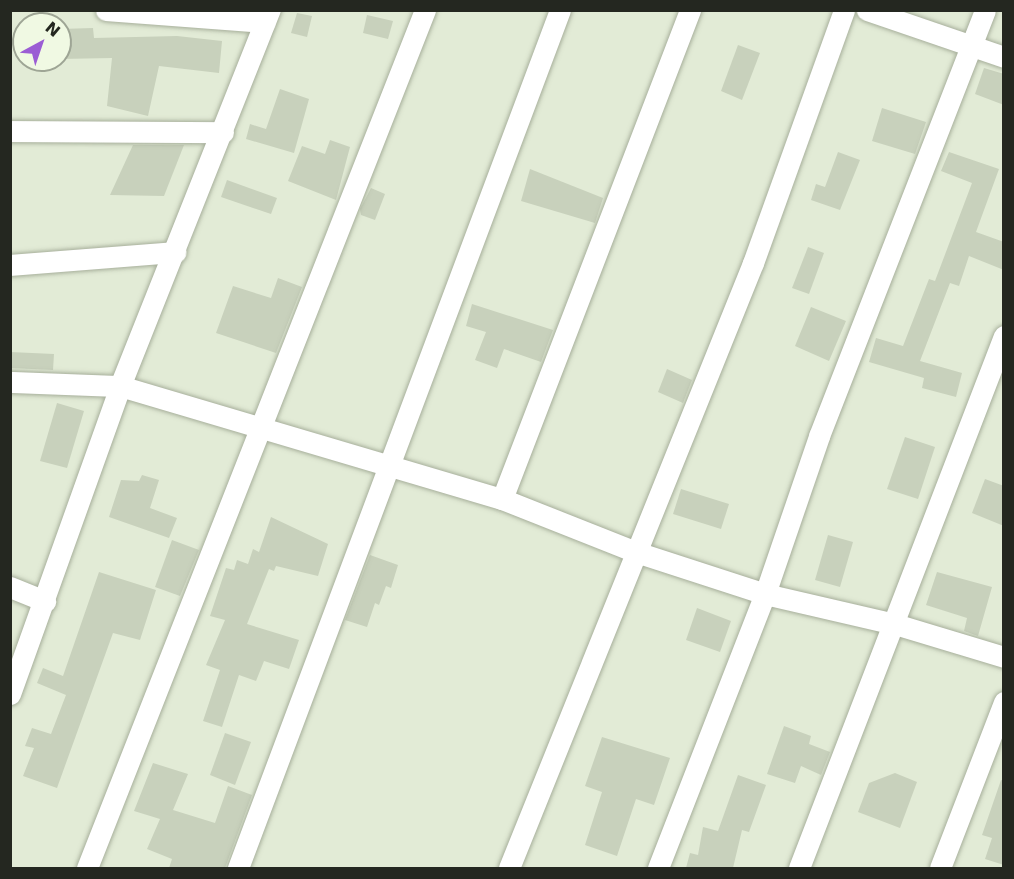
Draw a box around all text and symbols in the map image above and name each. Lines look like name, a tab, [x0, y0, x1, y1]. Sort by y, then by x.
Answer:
north arrow	[12, 12, 72, 72]
text: N	[41, 18, 64, 41]

